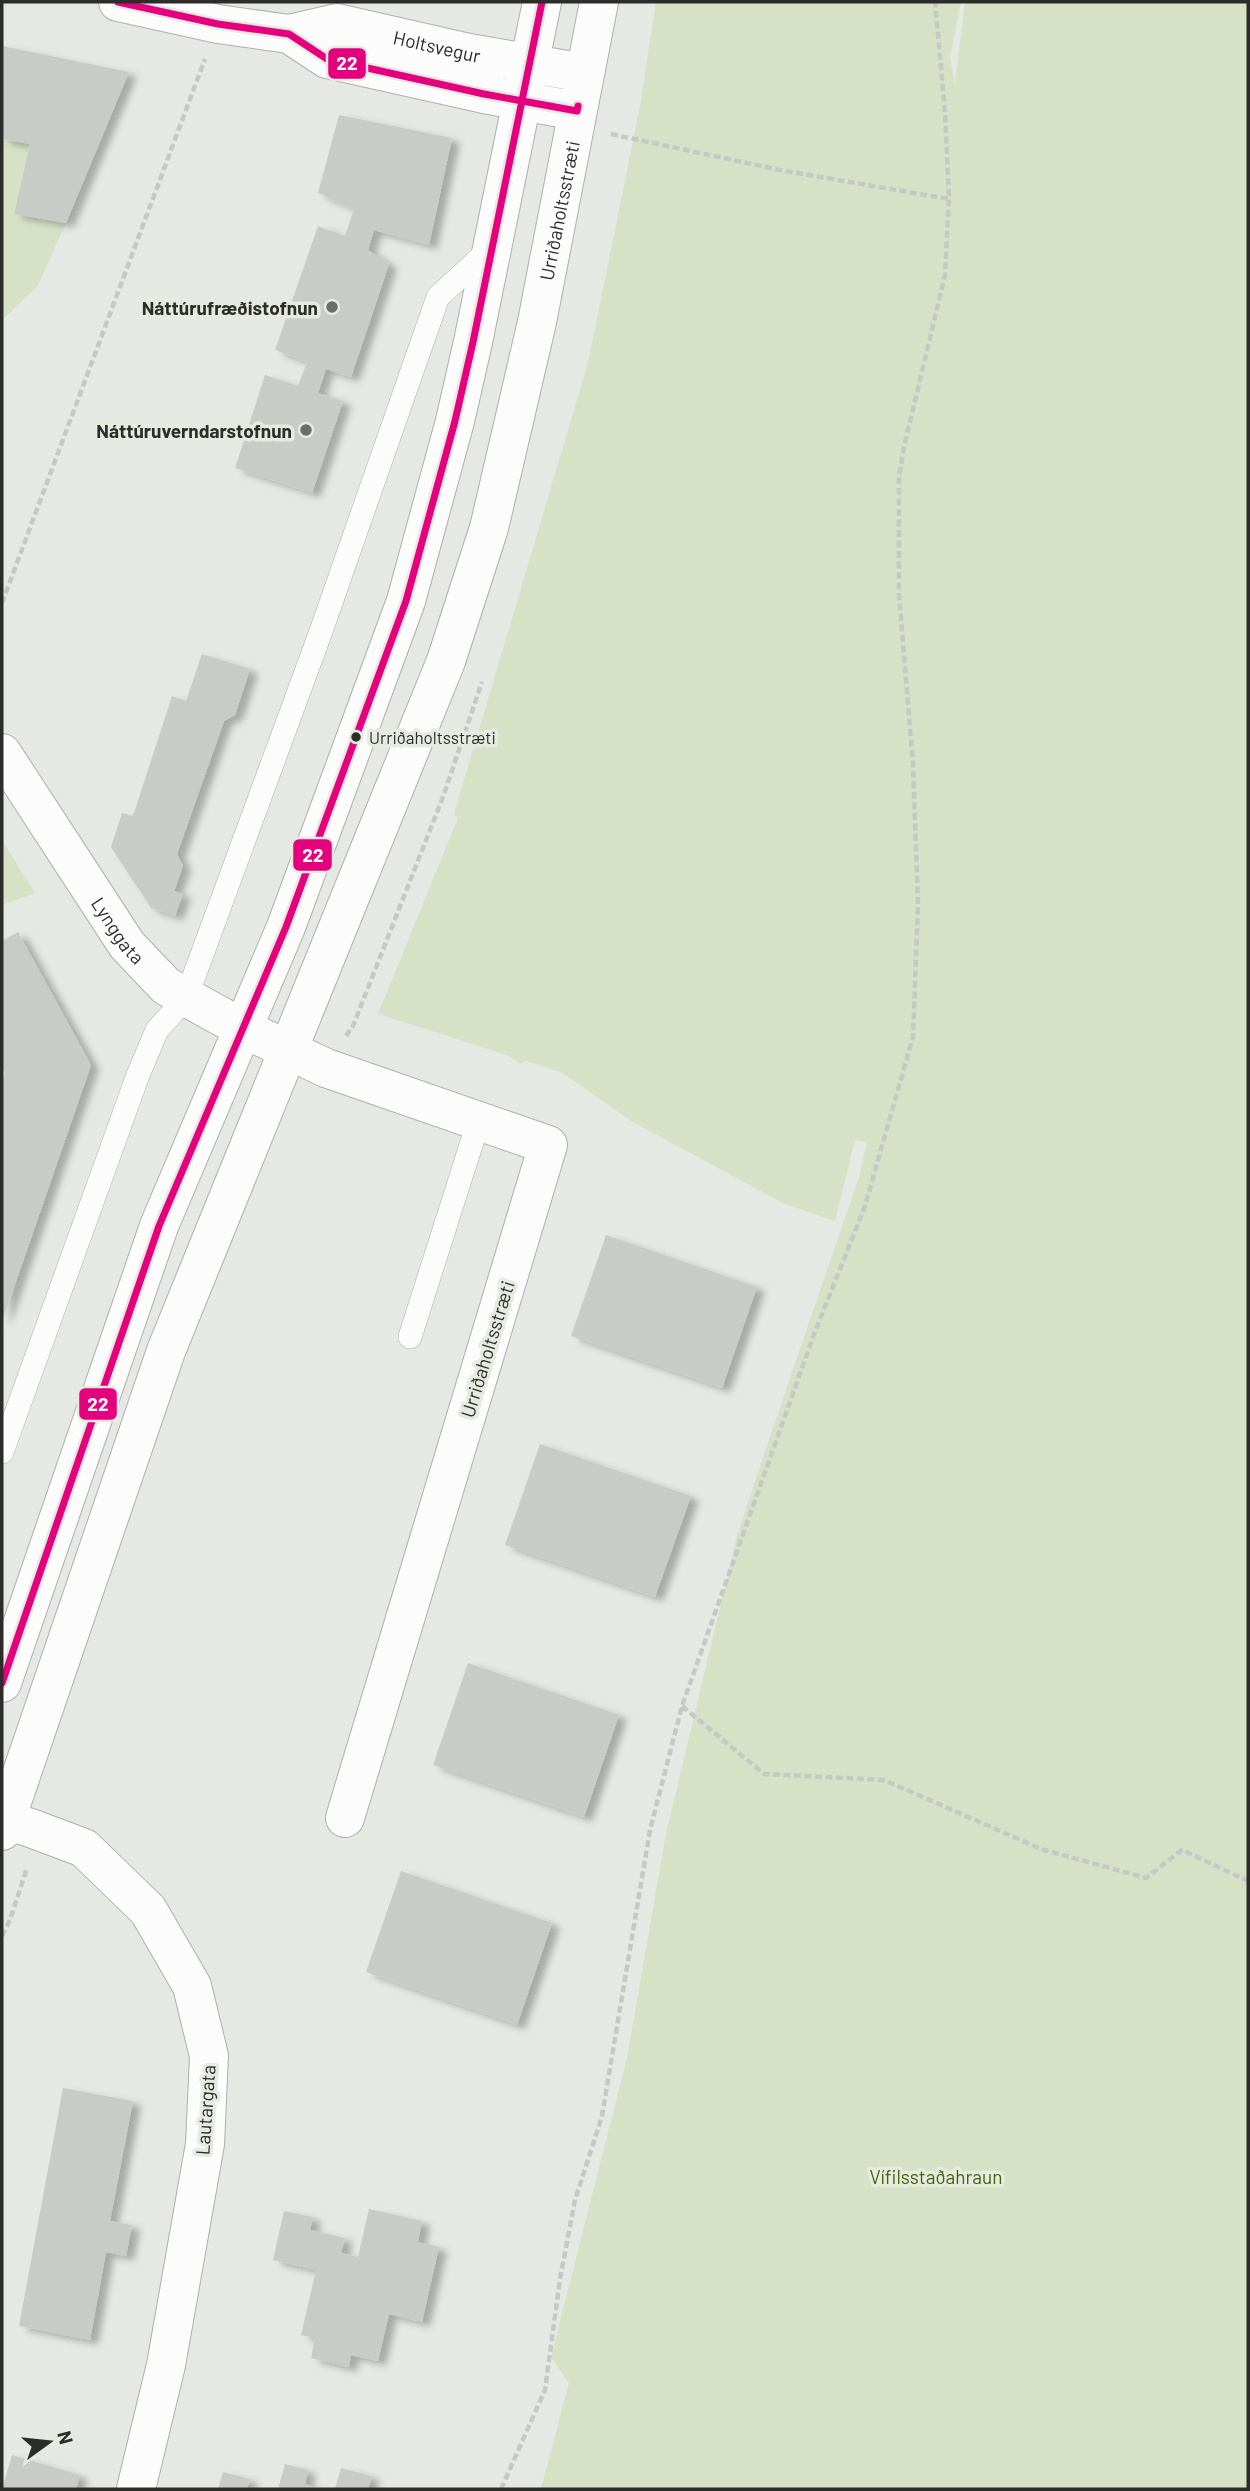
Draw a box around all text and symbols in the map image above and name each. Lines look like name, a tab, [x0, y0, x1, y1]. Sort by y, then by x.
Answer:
street label: Holtsvegur	[391, 25, 483, 66]
line badge: 22	[327, 47, 367, 80]
text: 22	[336, 51, 358, 74]
street label: Urriðaholtsstræti	[534, 138, 583, 282]
place label: Náttúrufræðistofnun	[142, 296, 318, 319]
marker: Náttúrufræðistofnun	[324, 299, 340, 315]
place label: Náttúruverndarstofnun	[96, 419, 292, 442]
marker: Náttúruverndarstofnun	[298, 422, 314, 438]
place label: Urriðaholtsstræti	[369, 727, 496, 747]
marker: Urriðaholtsstræti	[349, 730, 363, 744]
line badge: 22	[292, 838, 333, 872]
text: 22	[302, 843, 324, 866]
street label: Lynggata	[87, 892, 150, 968]
street label: Urriðaholtsstræti	[455, 1278, 519, 1420]
line badge: 22	[78, 1387, 118, 1421]
text: 22	[87, 1392, 109, 1415]
street label: Lautargata	[190, 2064, 220, 2156]
park label: Vífilsstaðahraun	[870, 2165, 1002, 2188]
north arrow	[14, 2407, 84, 2477]
text: N	[53, 2428, 79, 2447]

